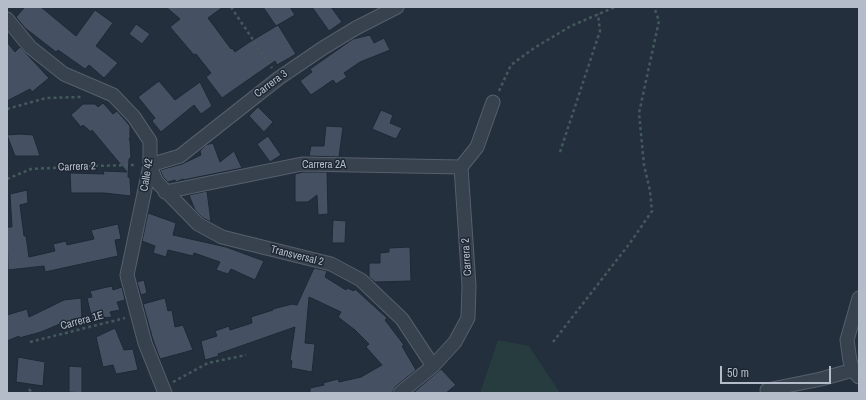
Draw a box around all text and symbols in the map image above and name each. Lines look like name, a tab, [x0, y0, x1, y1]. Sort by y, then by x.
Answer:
street label: Carrera 3	[252, 67, 290, 101]
street label: Calle 42	[138, 158, 156, 192]
street label: Carrera 2A	[302, 158, 346, 172]
street label: Carrera 2	[58, 160, 96, 174]
street label: Carrera 2	[459, 238, 475, 276]
street label: Transversal 2	[269, 243, 325, 269]
street label: Carrera 1E	[59, 309, 105, 333]
scale bar	[722, 358, 833, 384]
text: 50 m	[727, 365, 749, 381]

